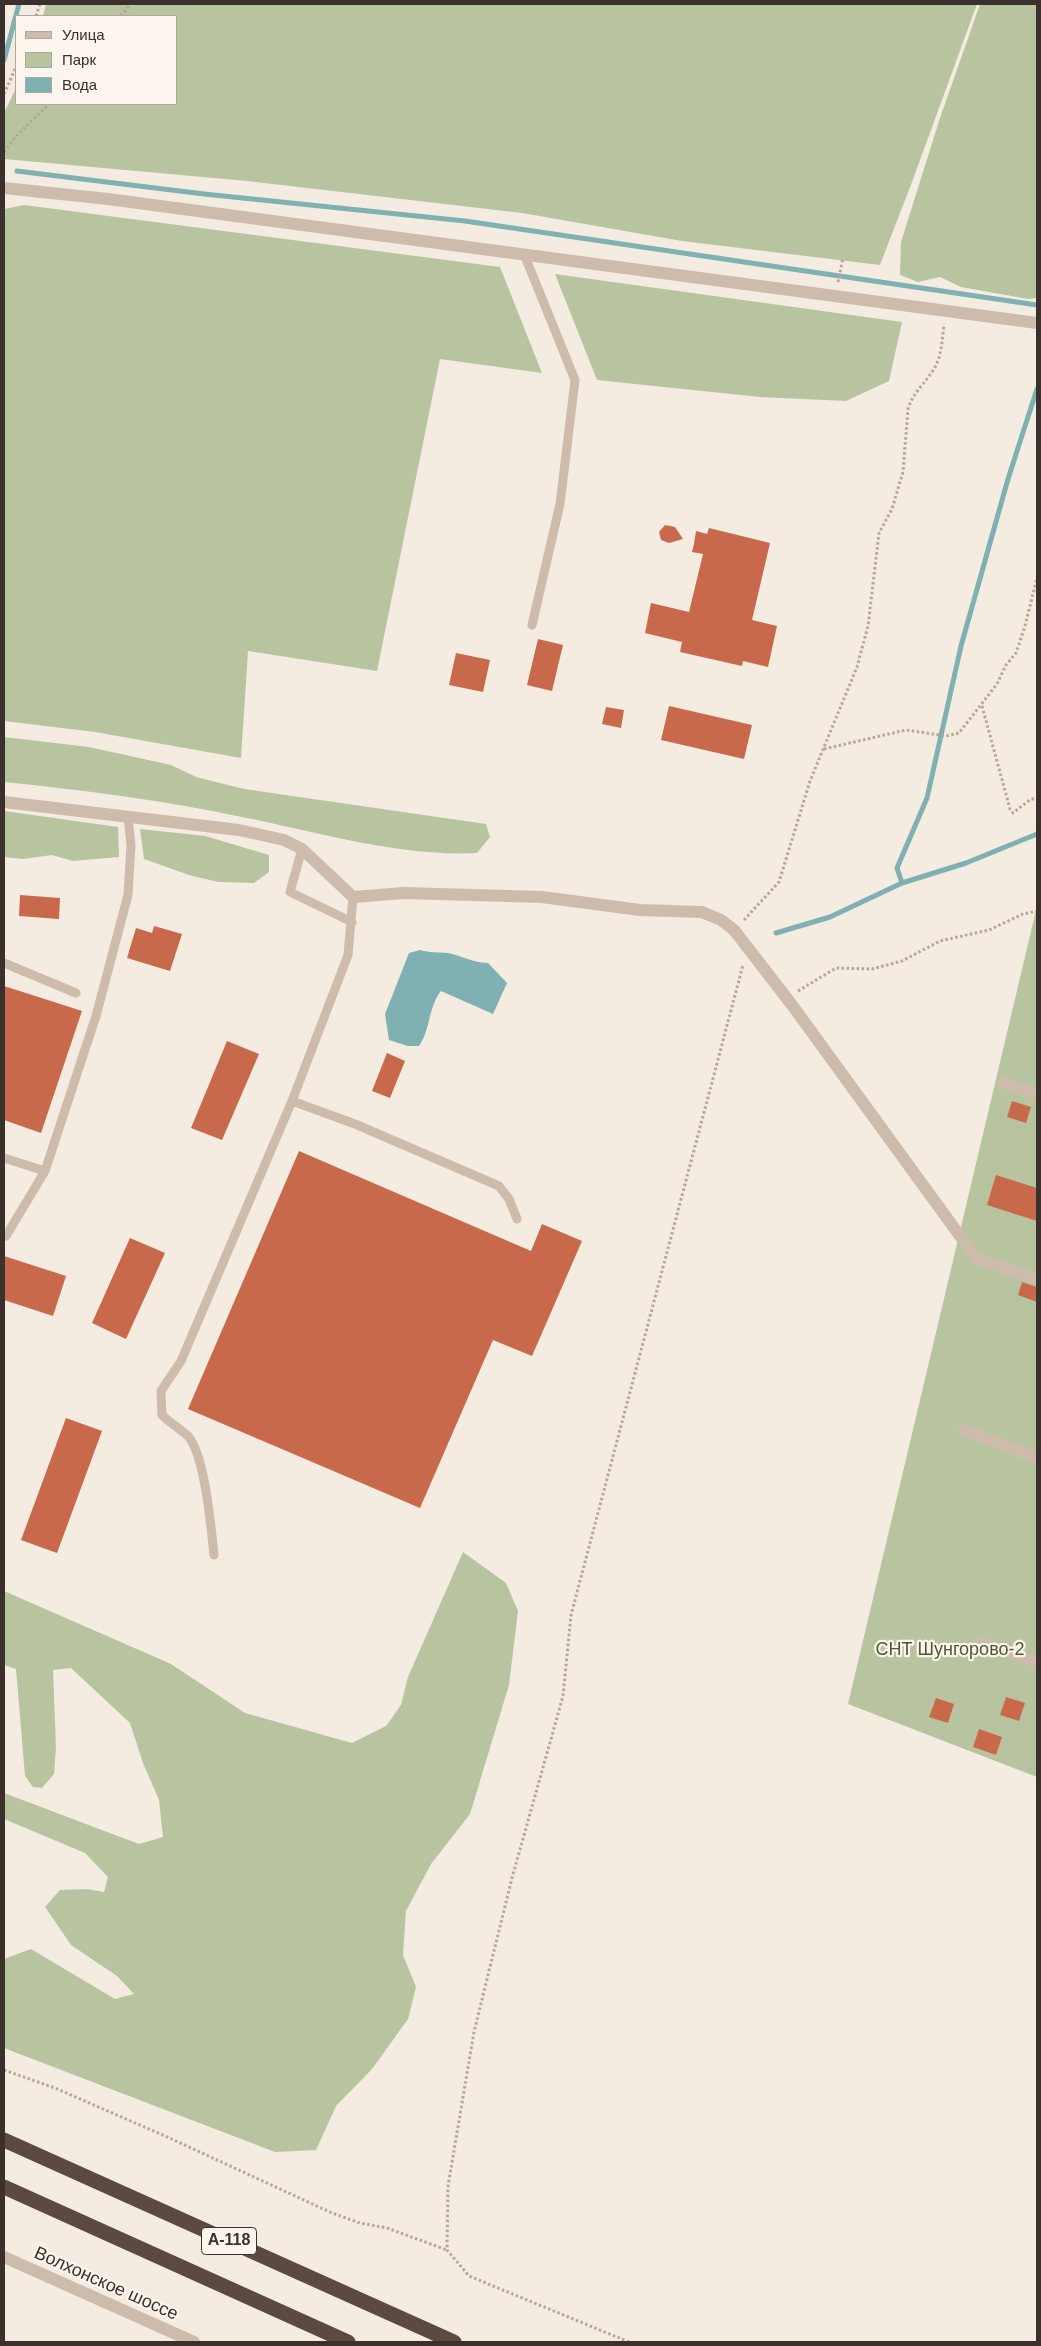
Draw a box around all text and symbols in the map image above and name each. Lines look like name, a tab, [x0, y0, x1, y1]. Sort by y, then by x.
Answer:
legend	[15, 15, 178, 105]
text: Улица	[62, 26, 105, 43]
text: Парк	[62, 51, 96, 68]
text: Вода	[62, 76, 97, 93]
park label: СНТ Шунгорово-2	[875, 1639, 1025, 1661]
road number: А-118	[202, 2228, 256, 2254]
street label: Волхонское шоссе	[31, 2243, 181, 2325]

